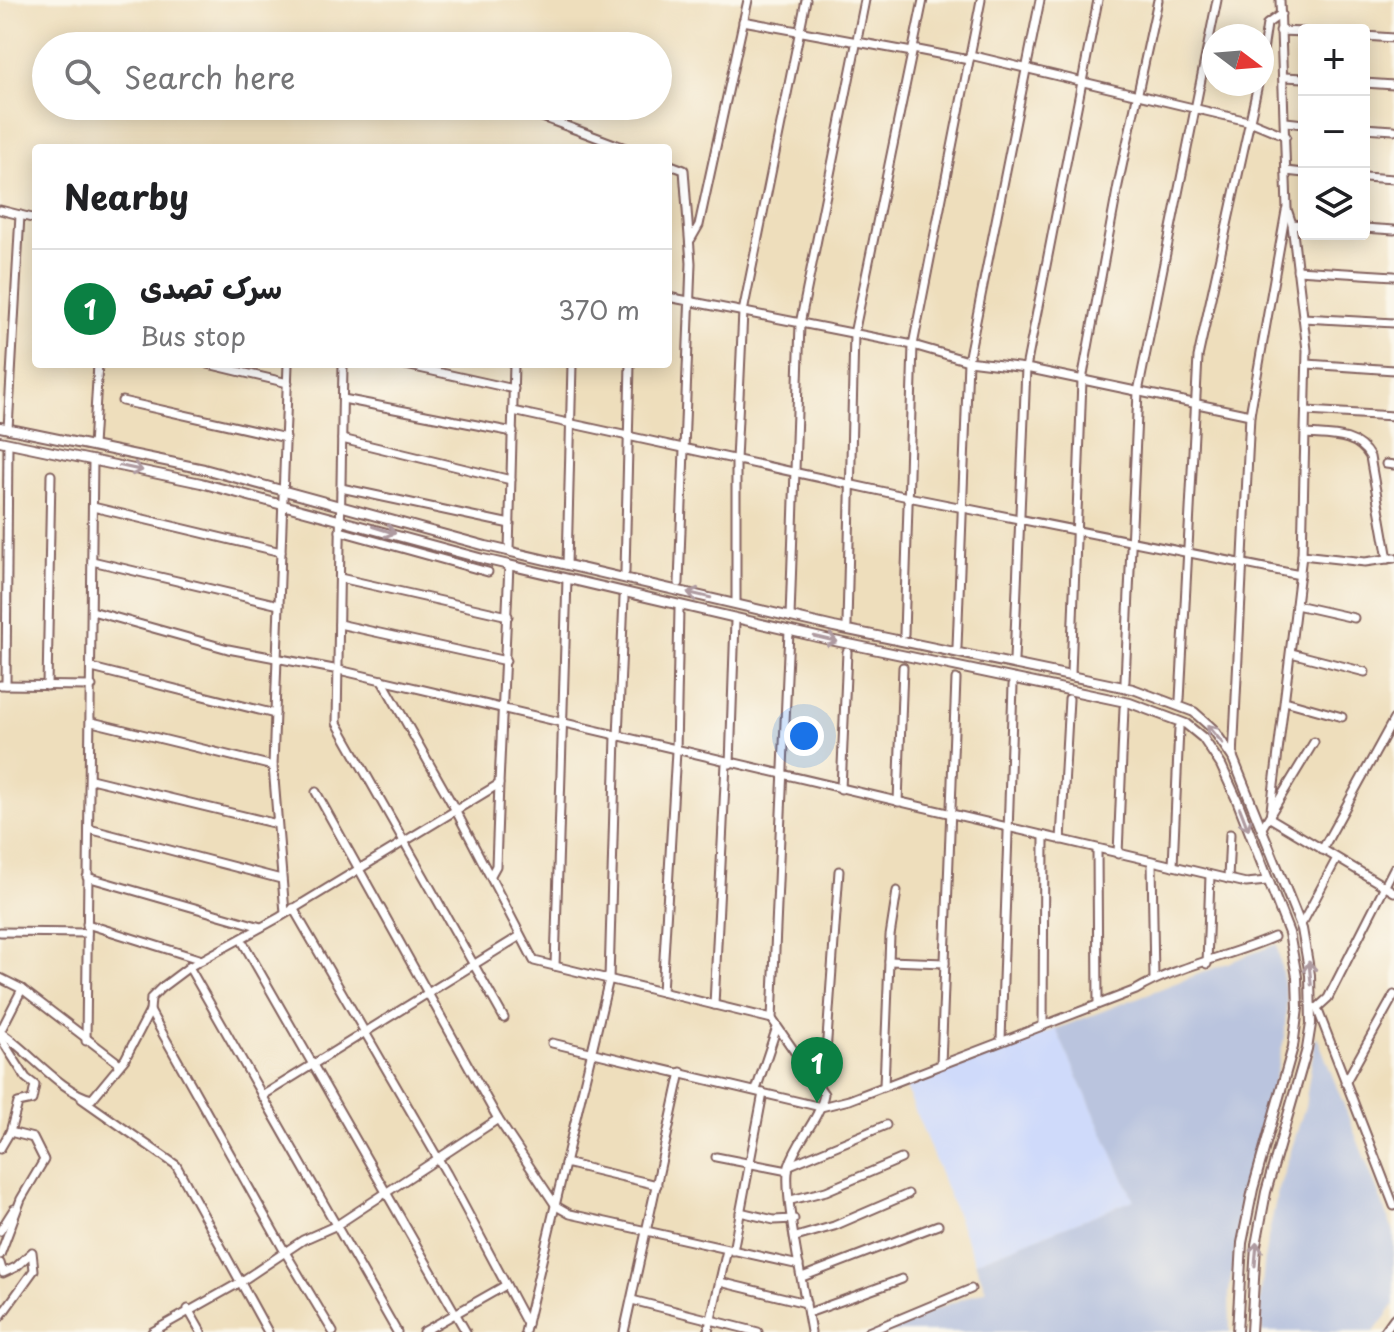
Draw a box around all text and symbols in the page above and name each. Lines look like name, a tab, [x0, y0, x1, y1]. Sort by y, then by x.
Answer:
north arrow	[1202, 24, 1274, 96]
map controls	[1298, 24, 1370, 240]
button: +	[1298, 24, 1370, 96]
search box	[32, 32, 672, 120]
icon: search	[60, 54, 104, 98]
text: Search here	[124, 54, 296, 99]
button: −	[1298, 96, 1370, 168]
button: layers	[1298, 168, 1370, 240]
text: Nearby	[64, 170, 189, 222]
text: سرک تصدی	[140, 264, 282, 309]
text: 1	[84, 290, 96, 329]
text: 370 m	[558, 290, 640, 329]
text: Bus stop	[140, 316, 246, 355]
one-way arrow	[118, 461, 144, 476]
one-way arrow	[370, 523, 396, 538]
one-way arrow	[686, 587, 712, 602]
one-way arrow	[813, 633, 839, 648]
your location	[784, 716, 824, 756]
one-way arrow	[1206, 724, 1224, 744]
one-way arrow	[1238, 806, 1252, 831]
one-way arrow	[1302, 960, 1317, 987]
pin: 1	[791, 1037, 843, 1103]
one-way arrow	[1248, 1241, 1263, 1268]

